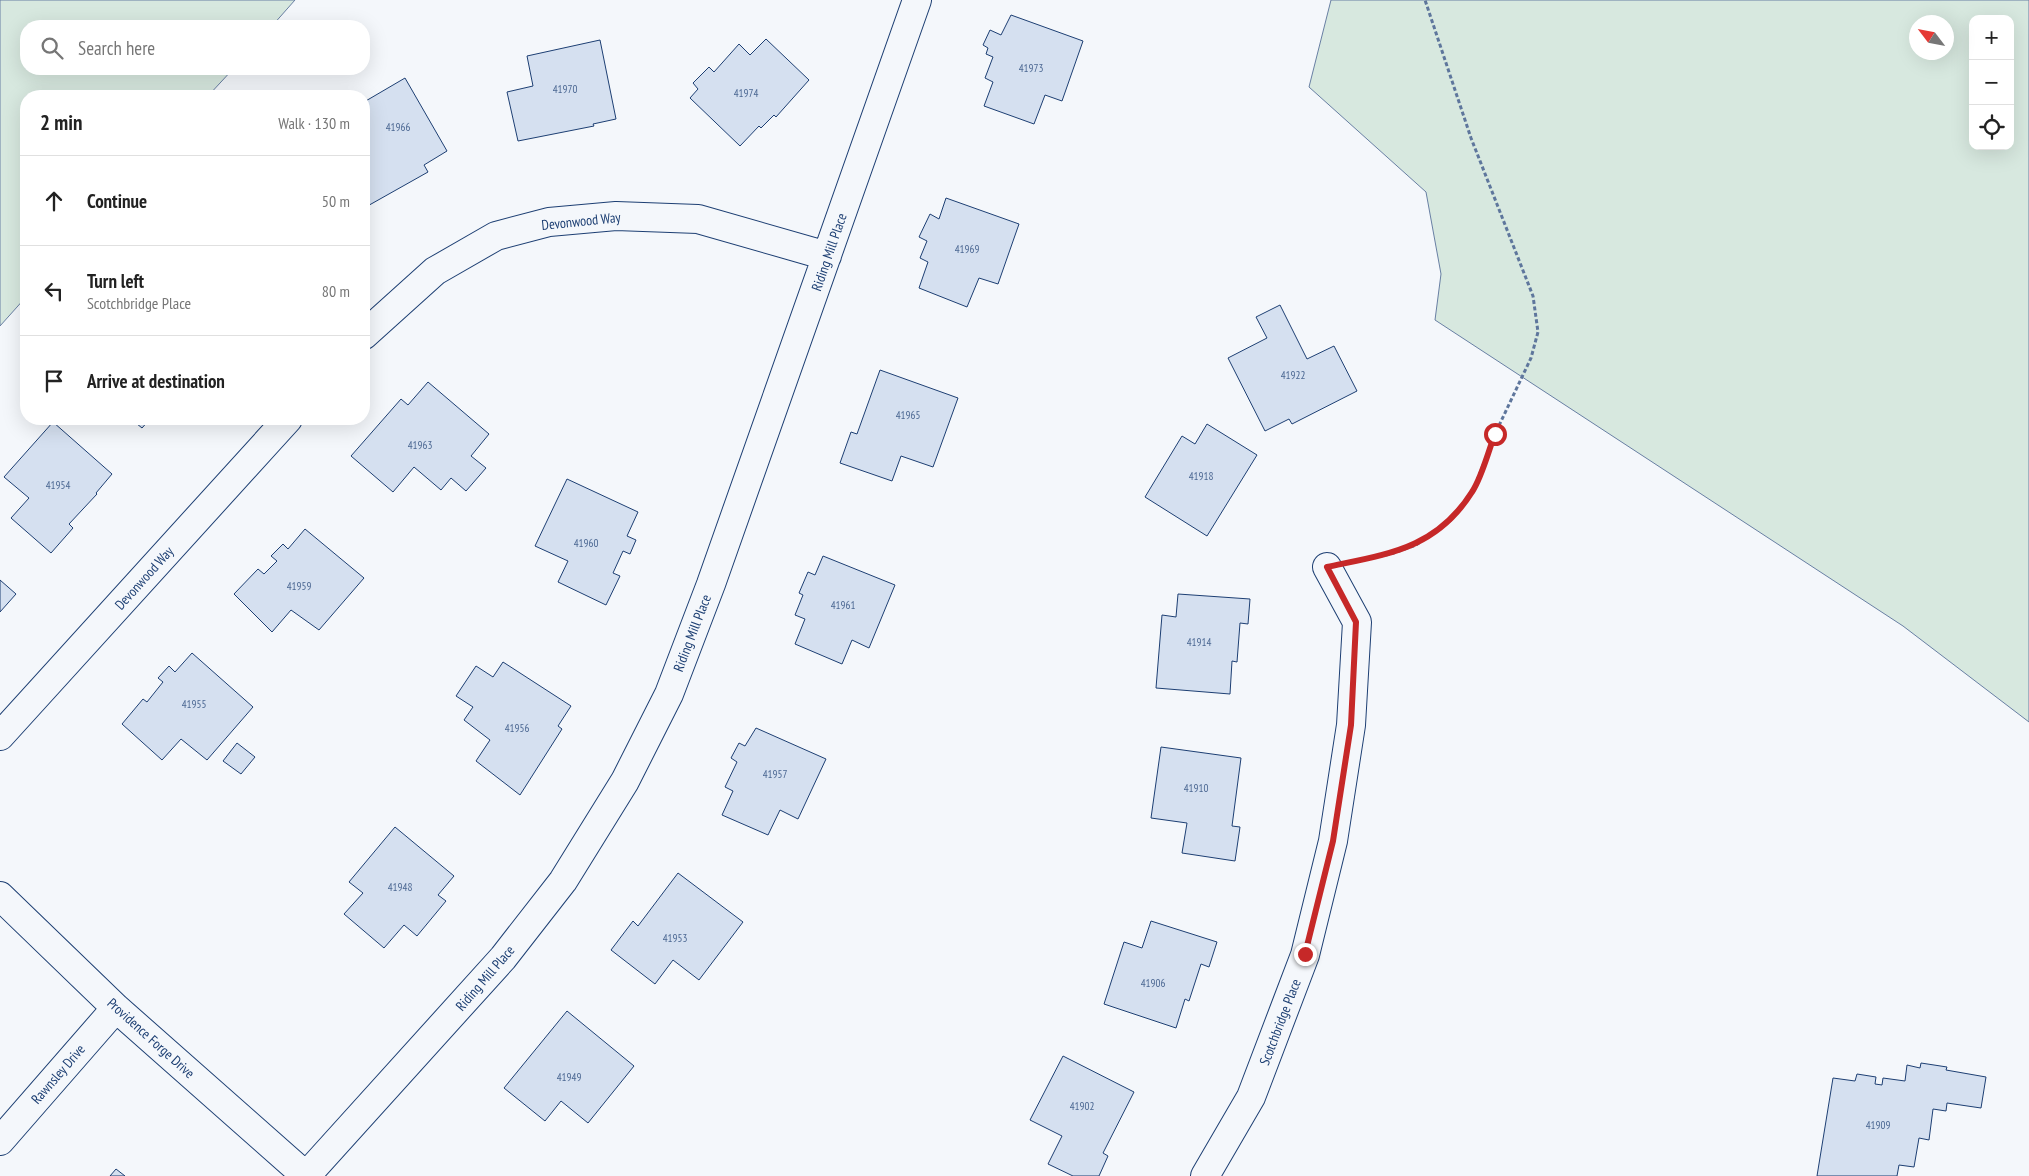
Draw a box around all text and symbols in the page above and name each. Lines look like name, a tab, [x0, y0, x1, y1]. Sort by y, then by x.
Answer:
north arrow	[1909, 15, 1954, 60]
map controls	[1969, 15, 2014, 150]
button: +	[1969, 15, 2014, 60]
search box	[20, 20, 370, 75]
icon: search	[38, 34, 66, 62]
text: Search here	[78, 36, 155, 60]
button: −	[1969, 60, 2014, 105]
house number: 41973	[1019, 61, 1043, 75]
house number: 41970	[553, 82, 577, 96]
house number: 41974	[734, 86, 758, 100]
button: locate	[1969, 105, 2014, 150]
text: 2 min	[40, 109, 82, 136]
text: Walk · 130 m	[278, 113, 350, 133]
house number: 41966	[386, 120, 410, 134]
icon: ahead	[40, 187, 68, 215]
text: Continue	[87, 189, 147, 213]
text: 50 m	[322, 191, 350, 211]
street label: Devonwood Way	[541, 208, 622, 234]
street label: Riding Mill Place	[807, 210, 851, 293]
house number: 41969	[955, 242, 979, 256]
text: Turn left	[87, 269, 144, 293]
icon: left	[40, 277, 68, 305]
text: 80 m	[322, 281, 350, 301]
text: Scotchbridge Place	[87, 293, 191, 313]
icon: arrive	[40, 367, 68, 395]
house number: 41922	[1281, 368, 1305, 382]
text: Arrive at destination	[87, 369, 225, 393]
house number: 41965	[896, 408, 920, 422]
route start	[1484, 423, 1507, 446]
house number: 41963	[408, 438, 432, 452]
house number: 41918	[1189, 469, 1213, 483]
house number: 41954	[46, 478, 70, 492]
house number: 41960	[574, 536, 598, 550]
street label: Devonwood Way	[111, 542, 178, 614]
house number: 41959	[287, 579, 311, 593]
street label: Riding Mill Place	[669, 592, 715, 674]
house number: 41961	[831, 598, 855, 612]
house number: 41914	[1187, 635, 1211, 649]
house number: 41955	[182, 697, 206, 711]
house number: 41956	[505, 721, 529, 735]
house number: 41957	[763, 767, 787, 781]
house number: 41910	[1184, 781, 1208, 795]
house number: 41948	[388, 880, 412, 894]
house number: 41953	[663, 931, 687, 945]
street label: Riding Mill Place	[452, 941, 519, 1015]
route end	[1294, 943, 1317, 966]
house number: 41906	[1141, 976, 1165, 990]
street label: Scotchbridge Place	[1255, 976, 1305, 1068]
street label: Providence Forge Drive	[104, 994, 199, 1082]
street label: Rawnsley Drive	[27, 1040, 89, 1108]
house number: 41949	[557, 1070, 581, 1084]
house number: 41902	[1070, 1099, 1094, 1113]
house number: 41909	[1866, 1118, 1890, 1132]

